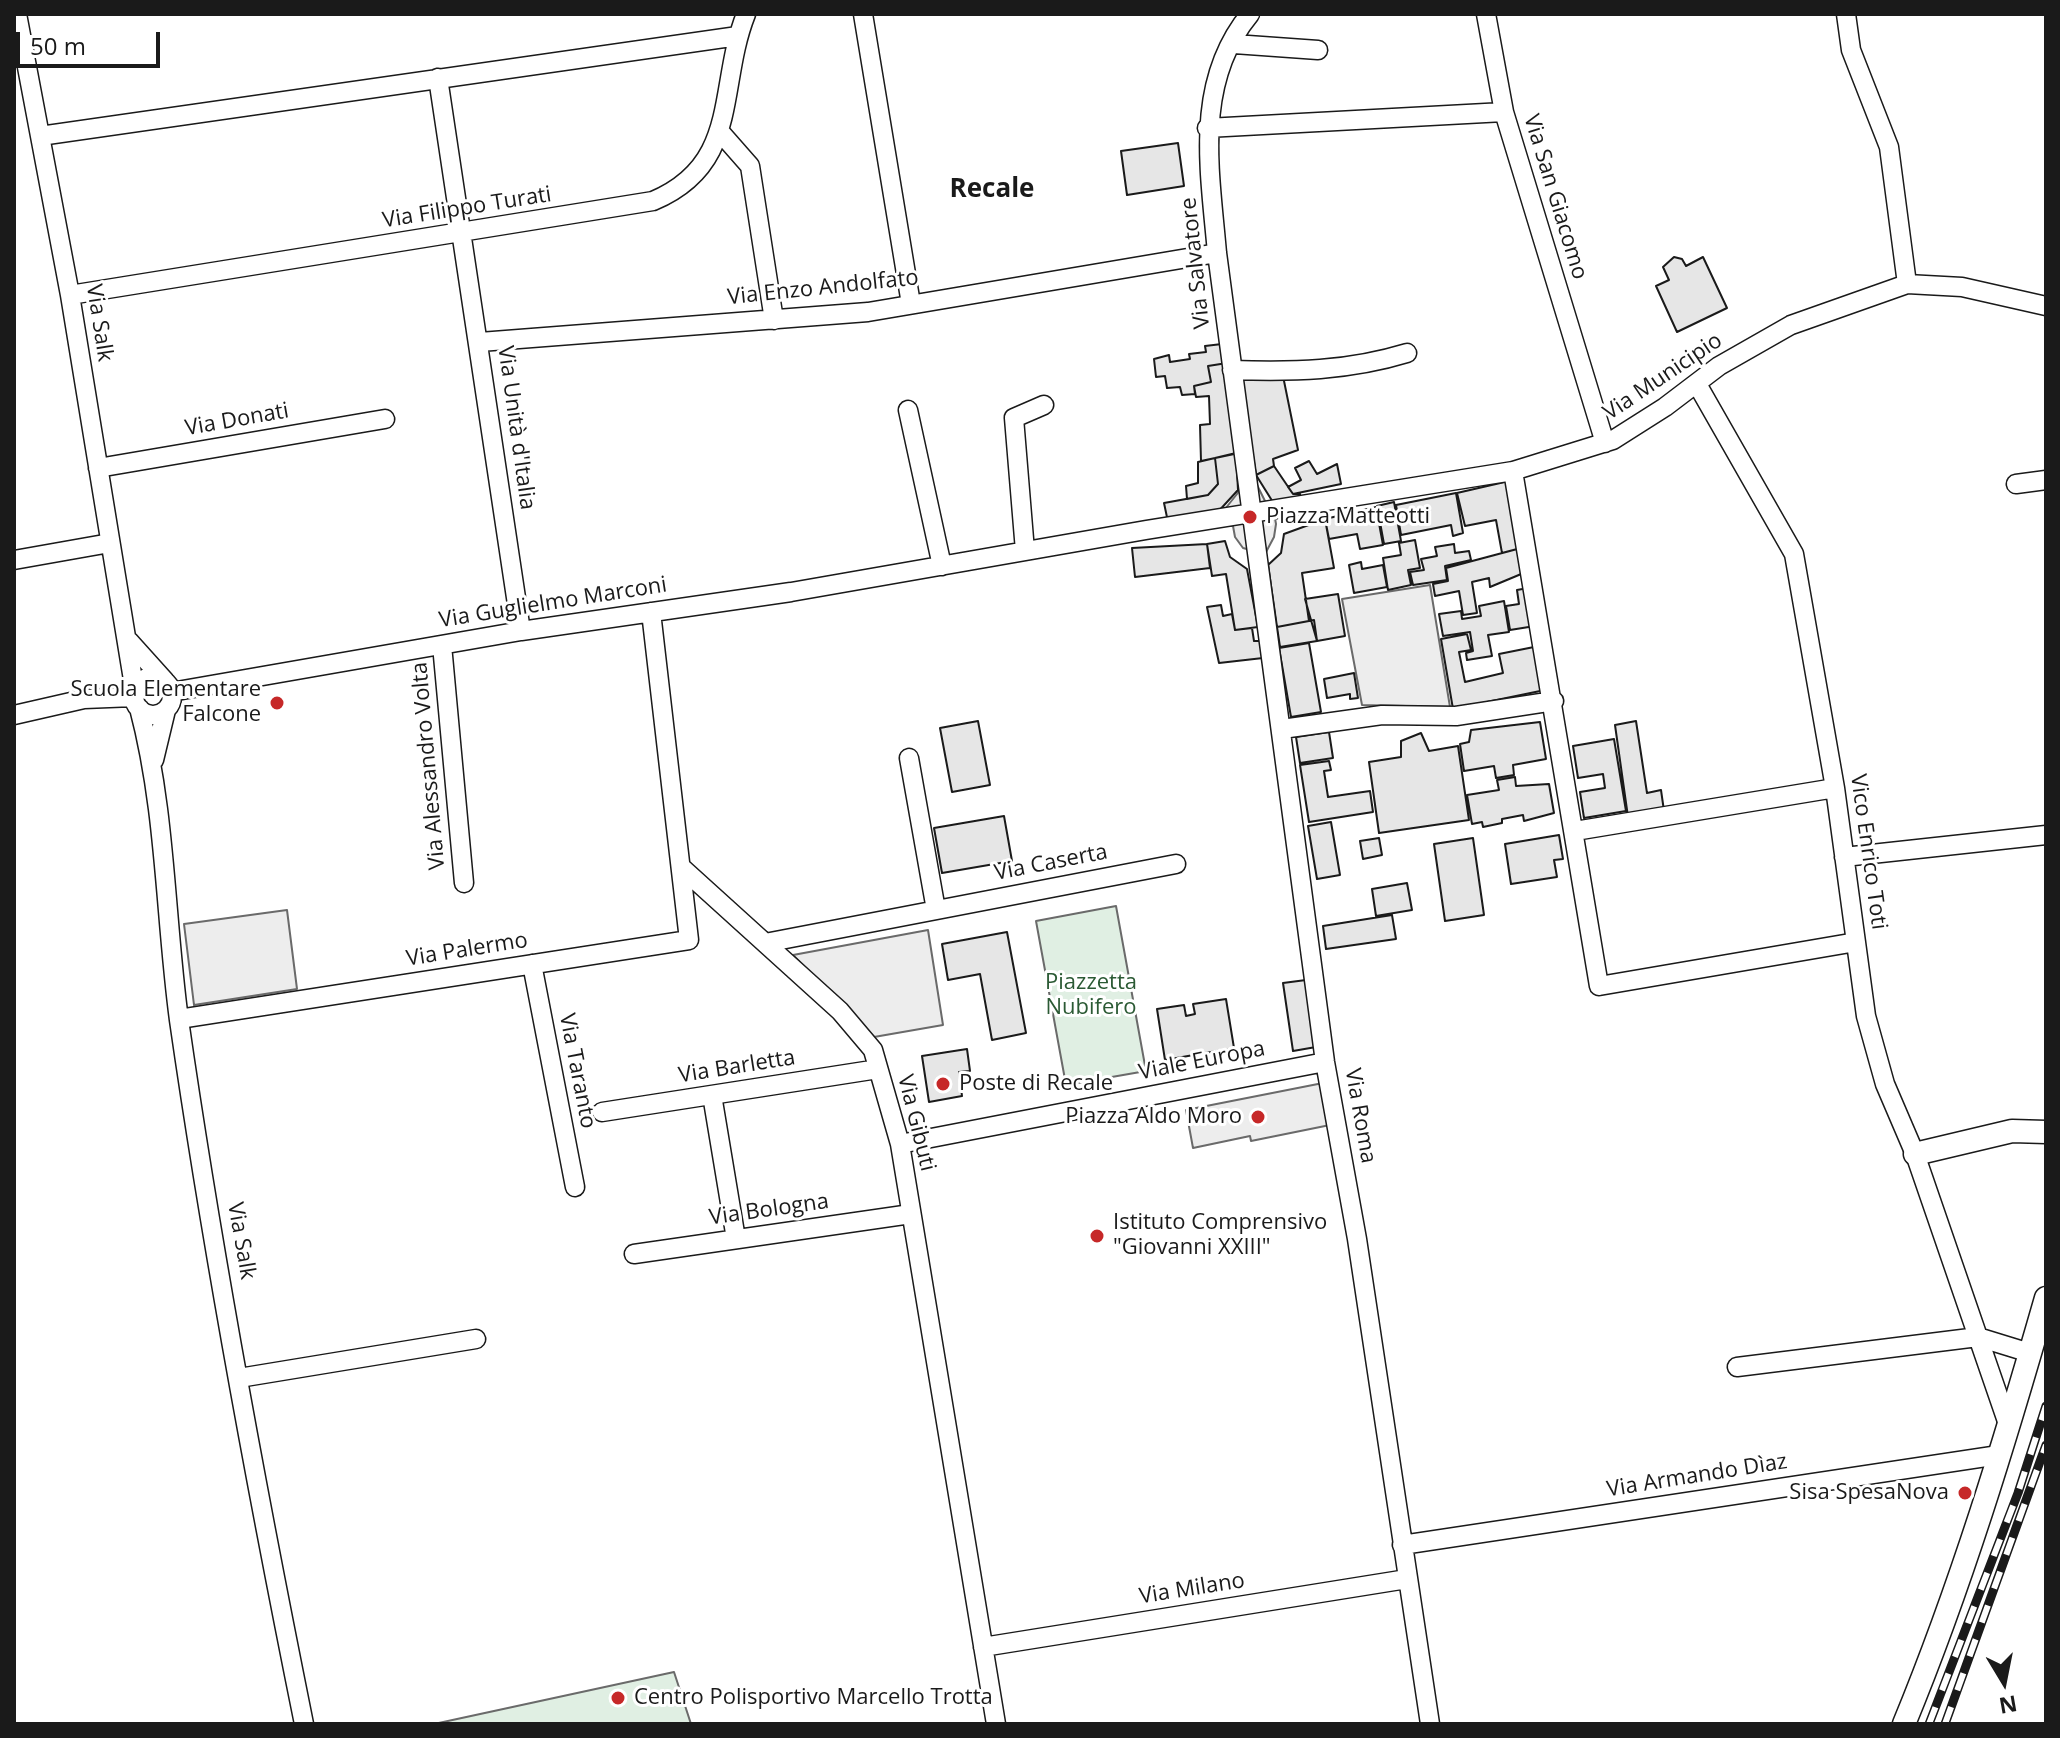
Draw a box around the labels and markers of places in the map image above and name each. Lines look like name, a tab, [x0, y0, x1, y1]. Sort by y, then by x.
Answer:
place label: Piazza Matteotti	[1266, 504, 1430, 530]
marker: Piazza Matteotti	[1241, 508, 1259, 526]
place label: Scuola Elementare Falcone	[70, 677, 261, 728]
marker: Scuola Elementare Falcone	[268, 694, 286, 712]
place label: Poste di Recale	[959, 1071, 1113, 1097]
marker: Poste di Recale	[934, 1075, 952, 1093]
place label: Piazza Aldo Moro	[1065, 1104, 1242, 1130]
marker: Piazza Aldo Moro	[1249, 1108, 1267, 1126]
place label: Istituto Comprensivo "Giovanni XXIII"	[1113, 1210, 1327, 1262]
marker: Istituto Comprensivo "Giovanni XXIII"	[1088, 1227, 1106, 1245]
place label: Sisa SpesaNova	[1789, 1480, 1949, 1506]
marker: Sisa SpesaNova	[1956, 1484, 1974, 1502]
place label: Centro Polisportivo Marcello Trotta	[634, 1685, 993, 1711]
marker: Centro Polisportivo Marcello Trotta	[609, 1689, 627, 1707]

